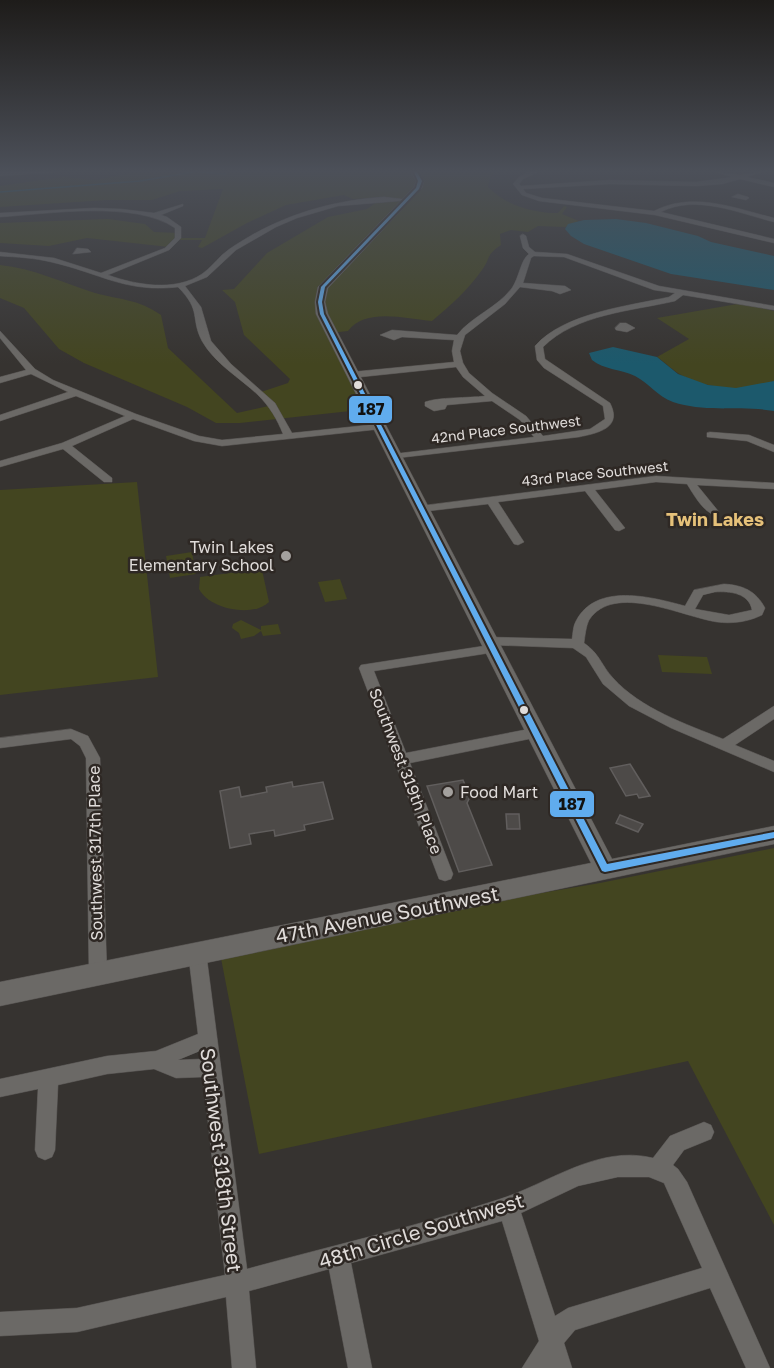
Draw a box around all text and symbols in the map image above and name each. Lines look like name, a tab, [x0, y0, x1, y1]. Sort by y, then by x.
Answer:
unlabelled marker	[352, 379, 364, 391]
line badge: 187	[348, 395, 393, 424]
text: 187	[357, 399, 385, 419]
street label: 42nd Place Southwest	[430, 411, 582, 447]
street label: 43rd Place Southwest	[521, 457, 669, 489]
district label: Twin Lakes	[666, 508, 764, 530]
place label: Twin Lakes Elementary School	[129, 537, 274, 575]
marker: Twin Lakes Elementary School	[279, 549, 293, 563]
street label: Southwest 319th Place	[365, 685, 447, 857]
unlabelled marker	[518, 704, 530, 716]
street label: Southwest 317th Place	[83, 765, 107, 941]
place label: Food Mart	[460, 782, 538, 802]
marker: Food Mart	[441, 785, 455, 799]
line badge: 187	[549, 790, 595, 818]
text: 187	[558, 794, 586, 814]
street label: 47th Avenue Southwest	[273, 881, 501, 947]
street label: Southwest 318th Street	[196, 1046, 248, 1274]
street label: 48th Circle Southwest	[316, 1187, 526, 1273]

